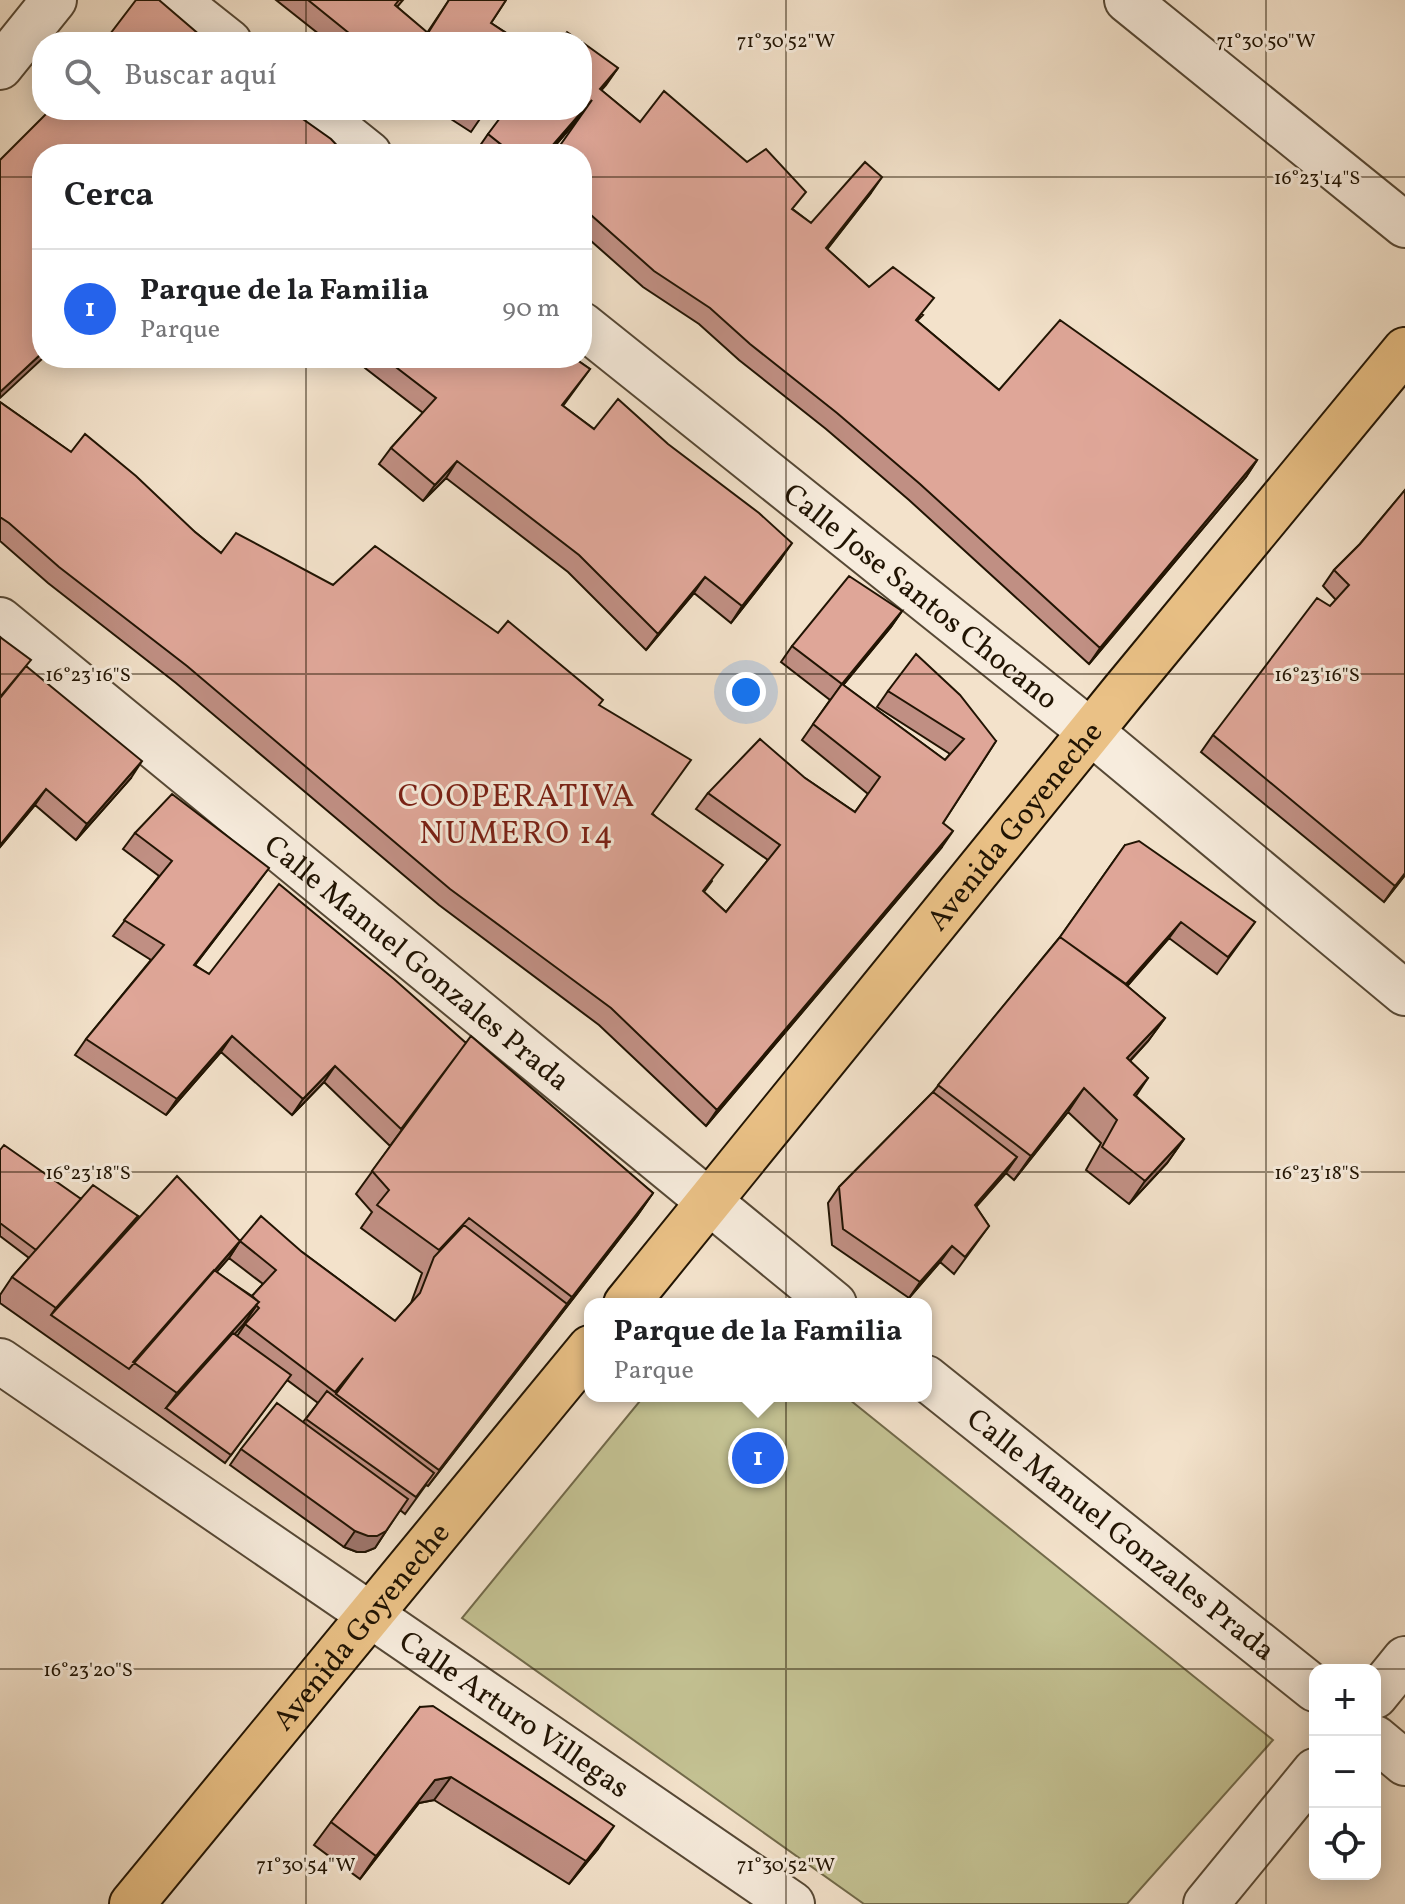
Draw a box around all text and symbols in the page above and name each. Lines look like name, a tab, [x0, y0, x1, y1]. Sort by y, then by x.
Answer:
text: 71°30'52"W	[737, 28, 835, 56]
text: 71°30'50"W	[1216, 28, 1316, 56]
search box	[32, 32, 592, 120]
icon: search	[60, 54, 104, 98]
text: Buscar aquí	[124, 55, 277, 97]
text: 16°23'14"S	[1274, 165, 1360, 193]
text: Cerca	[64, 173, 154, 220]
text: Parque de la Familia	[140, 270, 429, 312]
text: 1	[85, 291, 95, 327]
text: 90 m	[502, 291, 560, 327]
text: Parque	[140, 312, 220, 348]
street label: Calle Jose Santos Chocano	[773, 474, 1066, 721]
text: 16°23'16"S	[45, 662, 131, 690]
text: 16°23'16"S	[1274, 662, 1360, 690]
your location	[726, 672, 766, 712]
street label: Avenida Goyeneche	[918, 713, 1114, 941]
district label: COOPERATIVA NUMERO 14	[398, 776, 636, 857]
street label: Calle Manuel Gonzales Prada	[254, 826, 578, 1102]
text: 16°23'18"S	[45, 1160, 131, 1188]
text: 16°23'18"S	[1274, 1160, 1360, 1188]
popup	[584, 1298, 932, 1402]
text: Parque de la Familia	[614, 1311, 902, 1353]
text: Parque	[614, 1353, 694, 1389]
street label: Calle Manuel Gonzales Prada	[957, 1399, 1283, 1672]
pin: 1	[732, 1428, 784, 1488]
street label: Avenida Goyeneche	[264, 1514, 461, 1741]
street label: Calle Arturo Villegas	[390, 1622, 637, 1809]
text: 16°23'20"S	[43, 1657, 133, 1685]
map controls	[1309, 1664, 1381, 1880]
button: +	[1309, 1664, 1381, 1736]
button: −	[1309, 1736, 1381, 1808]
button: locate	[1309, 1808, 1381, 1880]
text: 71°30'54"W	[256, 1852, 356, 1880]
text: 71°30'52"W	[737, 1852, 835, 1880]

